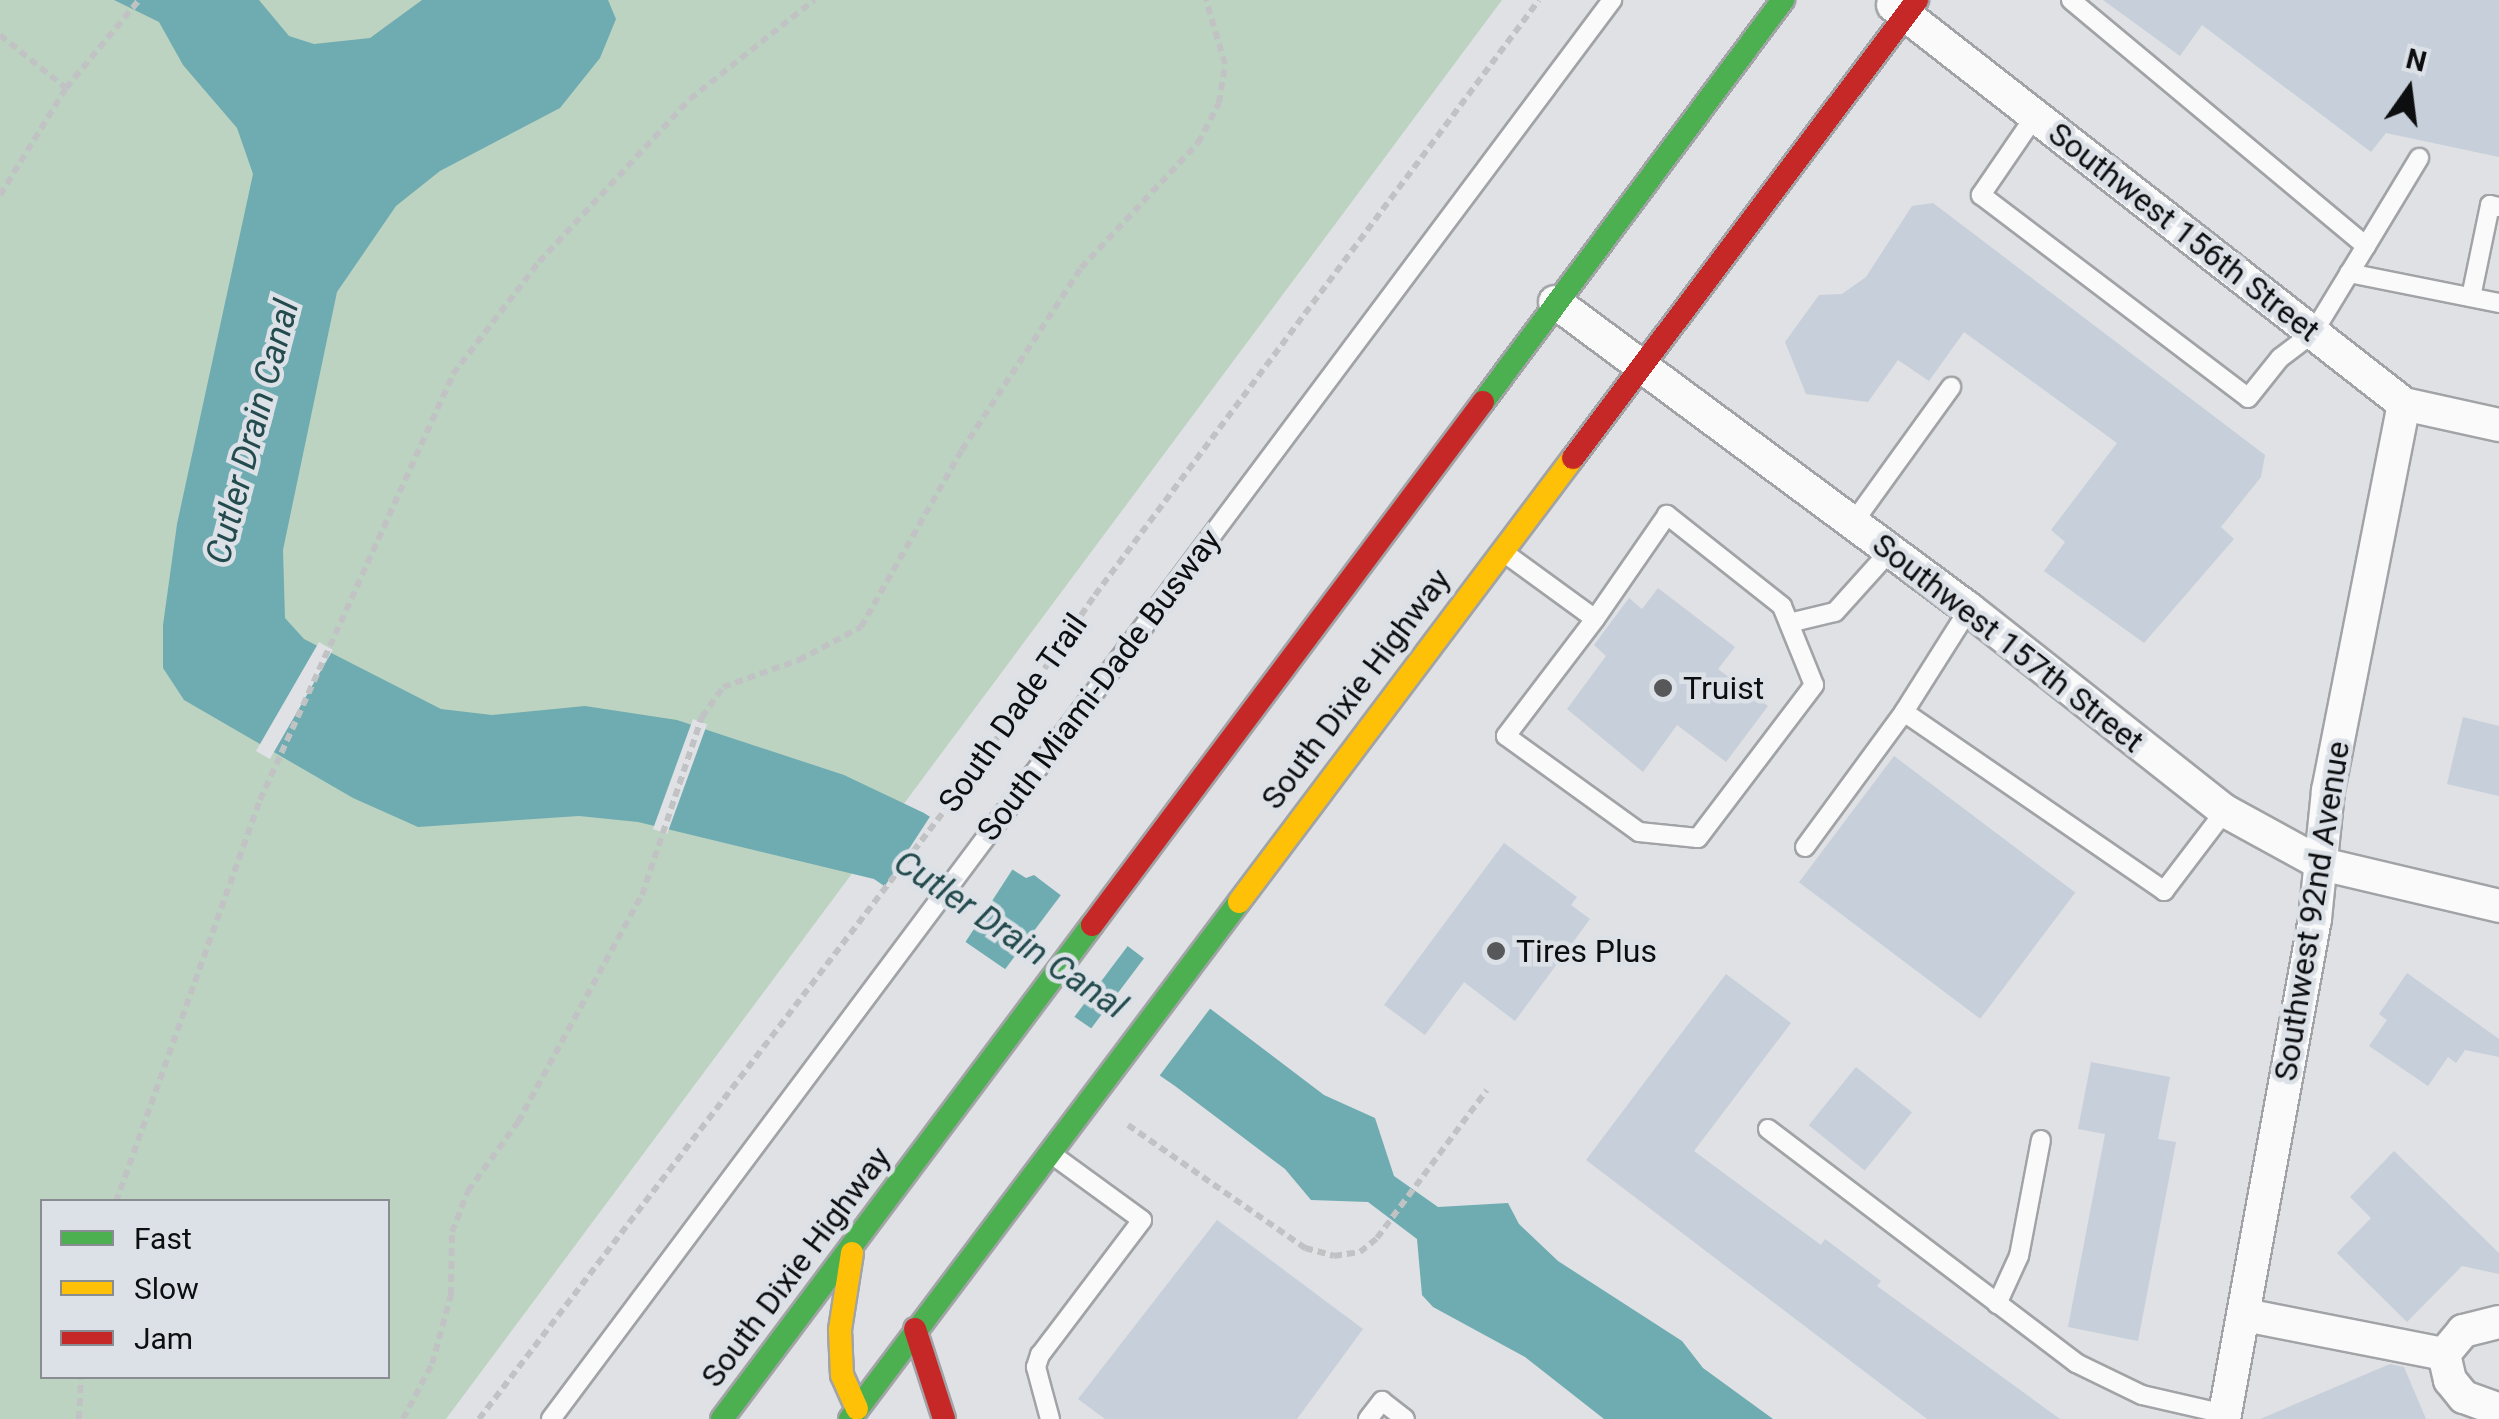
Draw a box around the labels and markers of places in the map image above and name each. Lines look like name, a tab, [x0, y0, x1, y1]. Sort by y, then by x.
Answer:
place label: Truist	[1683, 669, 1764, 707]
marker: Truist	[1652, 677, 1674, 699]
place label: Tires Plus	[1516, 932, 1657, 970]
marker: Tires Plus	[1485, 940, 1507, 962]

